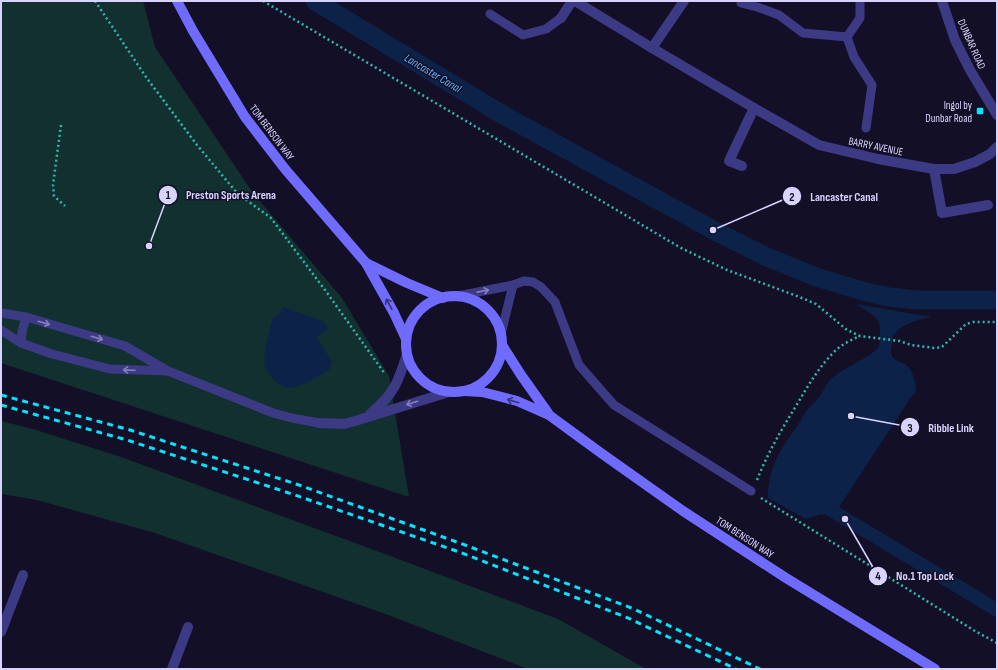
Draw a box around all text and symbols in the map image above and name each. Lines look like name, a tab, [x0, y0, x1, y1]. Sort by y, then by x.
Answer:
street label: DUNBAR ROAD	[955, 17, 988, 71]
water label: Lancaster Canal	[402, 51, 465, 97]
place label: Ingol by Dunbar Road	[925, 99, 973, 125]
street label: TOM BENSON WAY	[246, 102, 297, 163]
marker: Ingol by Dunbar Road	[975, 106, 985, 116]
street label: BARRY AVENUE	[847, 134, 904, 159]
callout: Preston Sports Arena	[158, 183, 284, 207]
callout: Lancaster Canal	[782, 184, 885, 208]
text: 1	[166, 188, 171, 203]
text: Preston Sports Arena	[186, 188, 276, 203]
text: 2	[789, 190, 795, 205]
text: Lancaster Canal	[810, 190, 878, 205]
one-way arrow	[476, 286, 489, 294]
one-way arrow	[384, 298, 392, 310]
one-way arrow	[37, 320, 50, 327]
one-way arrow	[91, 335, 104, 342]
one-way arrow	[123, 366, 136, 373]
one-way arrow	[507, 397, 520, 404]
one-way arrow	[405, 400, 418, 407]
callout: Ribble Link	[900, 415, 982, 439]
text: 3	[907, 421, 913, 436]
text: Ribble Link	[928, 421, 974, 436]
street label: TOM BENSON WAY	[713, 514, 776, 561]
callout: No.1 Top Lock	[868, 564, 962, 588]
text: 4	[875, 569, 881, 584]
text: No.1 Top Lock	[896, 569, 954, 584]

